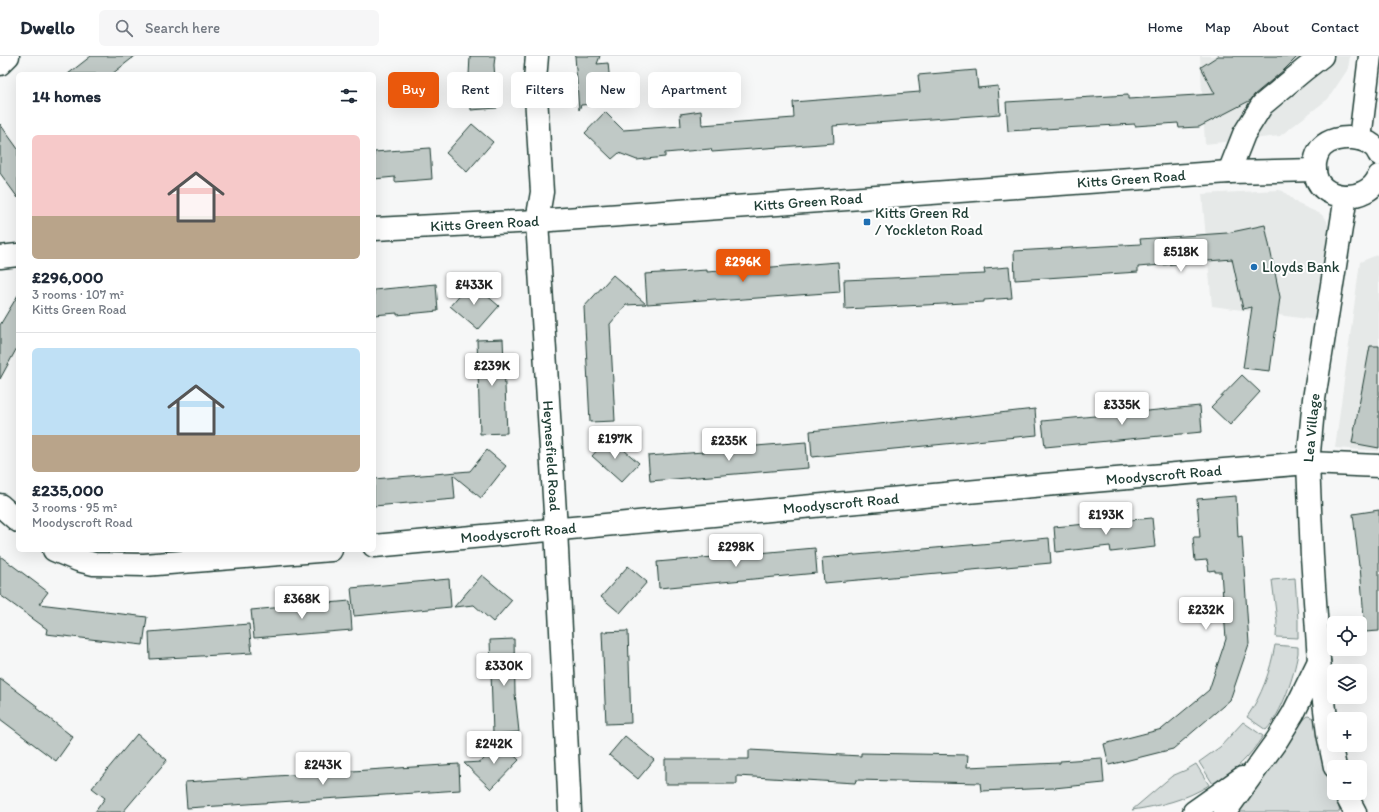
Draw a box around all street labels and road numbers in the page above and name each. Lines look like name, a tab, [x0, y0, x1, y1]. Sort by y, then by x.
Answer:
street label: Kitts Green Road	[1076, 166, 1187, 192]
street label: Kitts Green Road	[753, 189, 864, 215]
street label: Kitts Green Road	[430, 212, 541, 235]
street label: Lea Village	[1299, 392, 1324, 463]
street label: Heynesfield Road	[539, 400, 564, 512]
street label: Moodyscroft Road	[1105, 461, 1223, 489]
street label: Moodyscroft Road	[782, 489, 901, 518]
street label: Moodyscroft Road	[460, 519, 578, 547]

